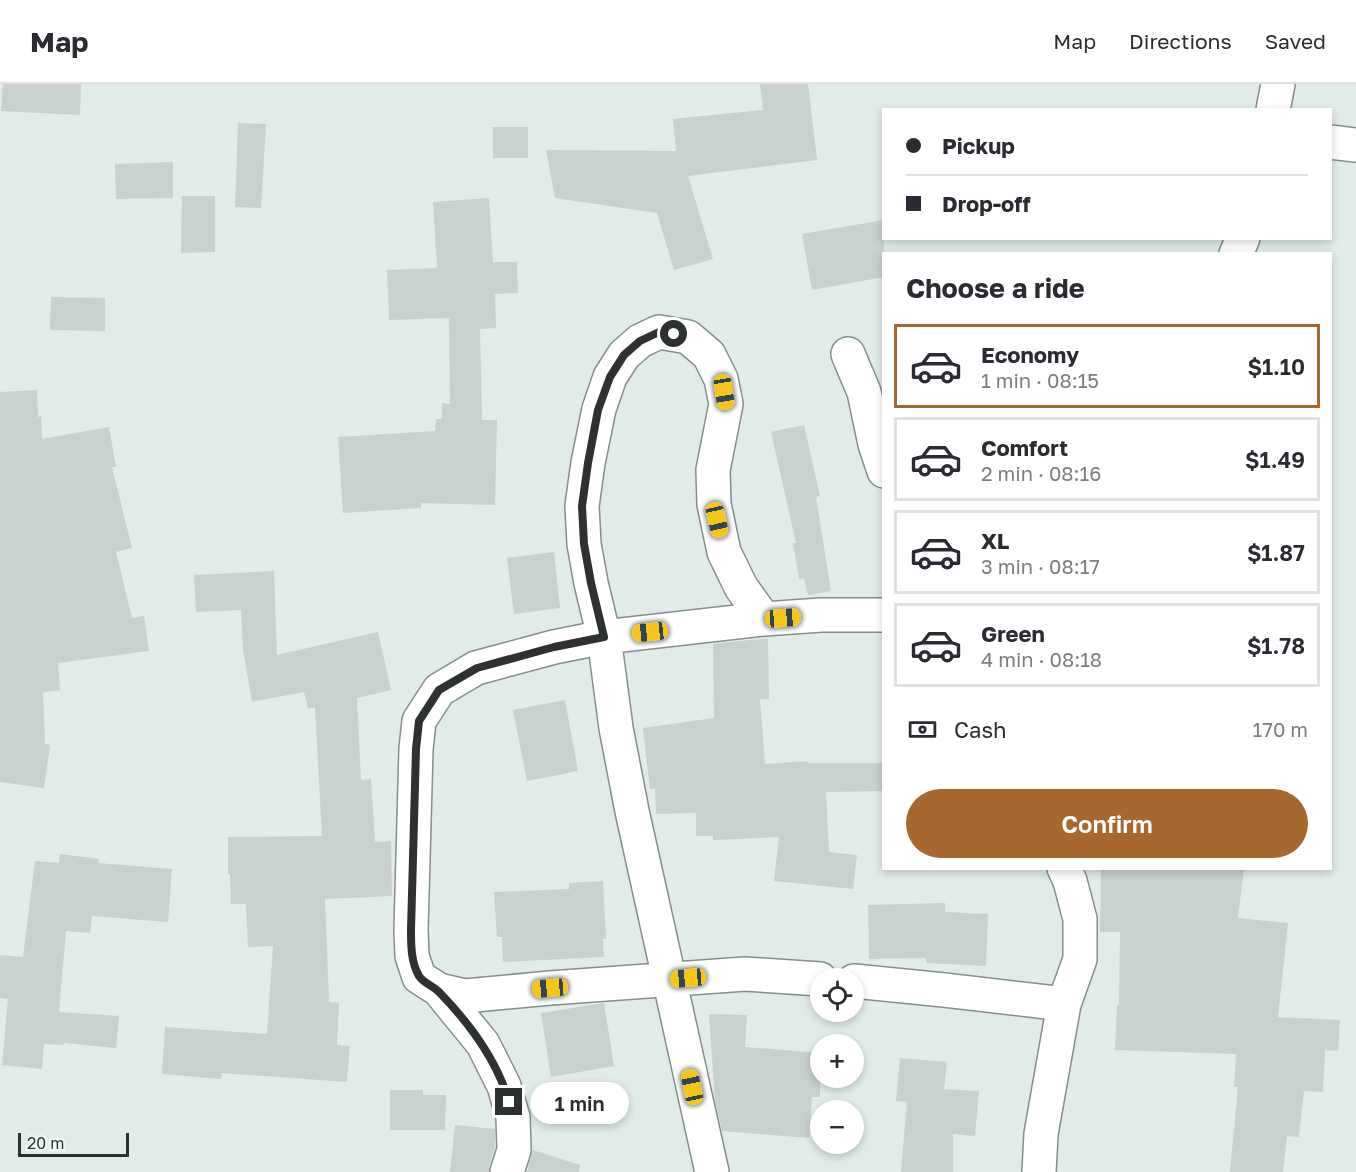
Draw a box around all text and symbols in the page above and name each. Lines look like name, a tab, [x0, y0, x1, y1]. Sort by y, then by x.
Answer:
text: Map	[30, 25, 88, 58]
text: Map	[1053, 28, 1096, 54]
text: Directions	[1129, 28, 1232, 54]
text: Saved	[1265, 28, 1326, 54]
text: Pickup	[942, 132, 1015, 159]
text: Drop-off	[942, 190, 1031, 217]
text: Choose a ride	[906, 272, 1085, 304]
route start	[660, 320, 687, 347]
icon: car	[909, 339, 963, 393]
text: Economy	[981, 341, 1079, 368]
text: $1.10	[1247, 353, 1305, 380]
text: 1 min · 08:15	[981, 368, 1099, 392]
car	[712, 373, 736, 411]
icon: car	[909, 432, 963, 486]
text: Comfort	[981, 434, 1068, 461]
text: $1.49	[1245, 446, 1305, 473]
text: 2 min · 08:16	[981, 461, 1101, 485]
car	[704, 500, 730, 540]
icon: car	[909, 525, 963, 579]
text: XL	[981, 527, 1009, 554]
text: $1.87	[1247, 539, 1305, 566]
text: 3 min · 08:17	[981, 554, 1100, 578]
car	[764, 608, 802, 628]
icon: car	[909, 618, 963, 672]
text: Green	[981, 620, 1045, 647]
car	[631, 621, 669, 643]
text: $1.78	[1247, 632, 1305, 659]
text: 4 min · 08:18	[981, 647, 1102, 671]
icon: cash	[906, 713, 939, 746]
text: Cash	[954, 716, 1007, 743]
text: 170 m	[1253, 717, 1308, 741]
button: Confirm	[906, 789, 1308, 858]
car	[669, 967, 707, 989]
map controls	[810, 968, 864, 1154]
button: locate	[810, 968, 864, 1022]
car	[531, 977, 569, 999]
button: +	[810, 1034, 864, 1088]
car	[679, 1068, 705, 1106]
callout: 1 min	[530, 1081, 629, 1123]
route end	[495, 1088, 522, 1115]
text: 1 min	[554, 1091, 605, 1115]
button: −	[810, 1100, 864, 1154]
scale bar	[18, 1130, 129, 1158]
text: 20 m	[27, 1133, 64, 1153]

